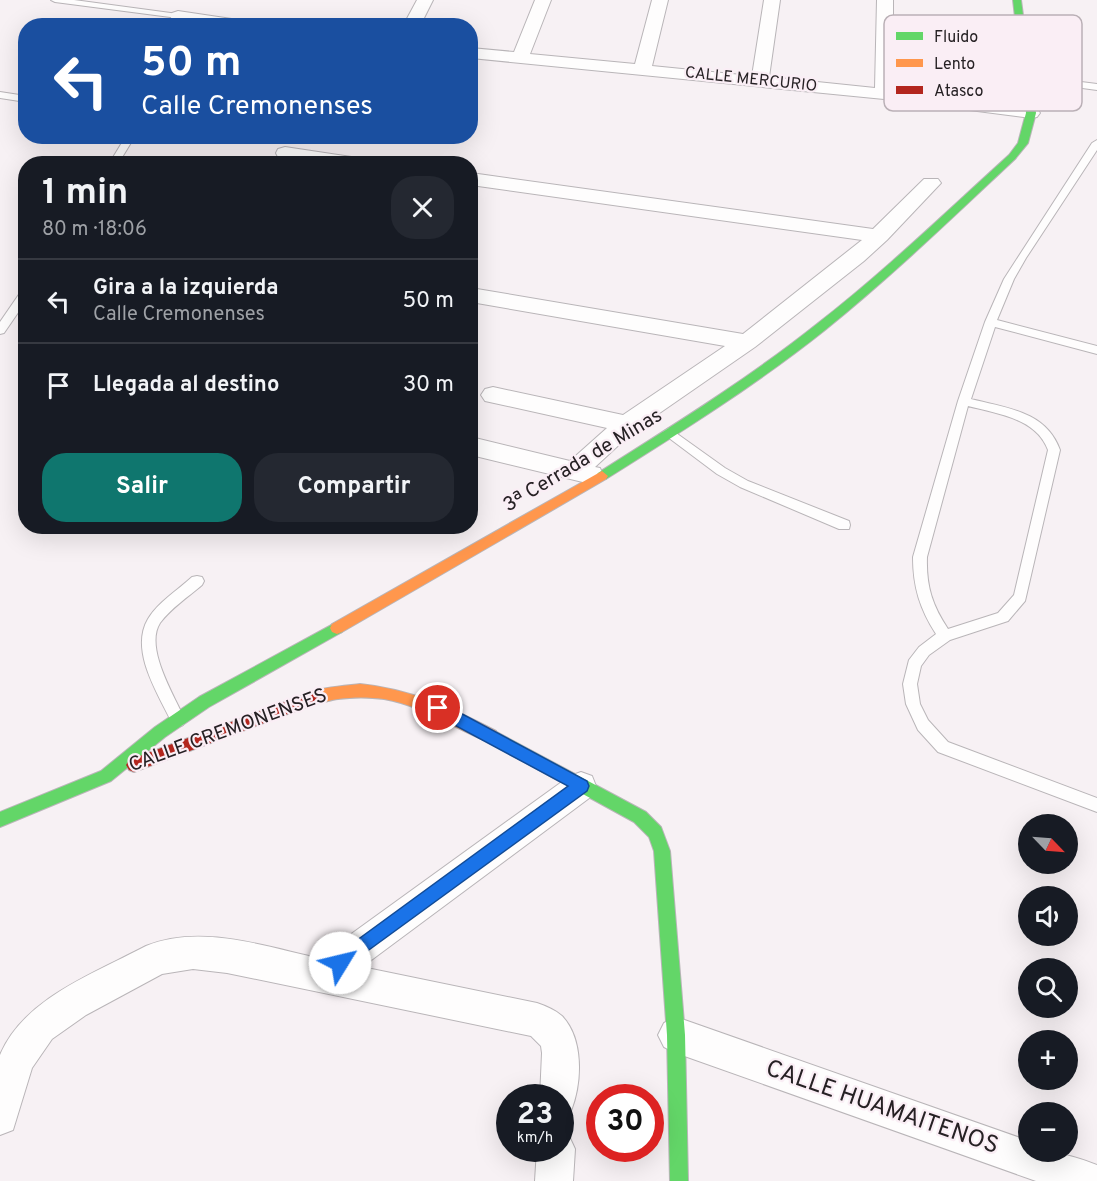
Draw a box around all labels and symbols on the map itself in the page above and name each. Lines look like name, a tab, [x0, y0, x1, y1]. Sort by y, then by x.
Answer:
legend	[884, 15, 1082, 111]
text: Fluido	[934, 28, 978, 48]
text: Lento	[934, 55, 975, 75]
street label: CALLE MERCURIO	[684, 63, 818, 97]
text: Atasco	[934, 82, 983, 102]
street label: 3ª Cerrada de Minas	[499, 403, 667, 519]
pin	[412, 682, 463, 733]
street label: CALLE CREMONENSES	[125, 683, 331, 779]
north arrow	[1018, 814, 1078, 874]
position arrow	[308, 931, 372, 995]
street label: CALLE HUAMAITENOS	[762, 1054, 1002, 1162]
speed limit sign: 30	[586, 1084, 664, 1162]

